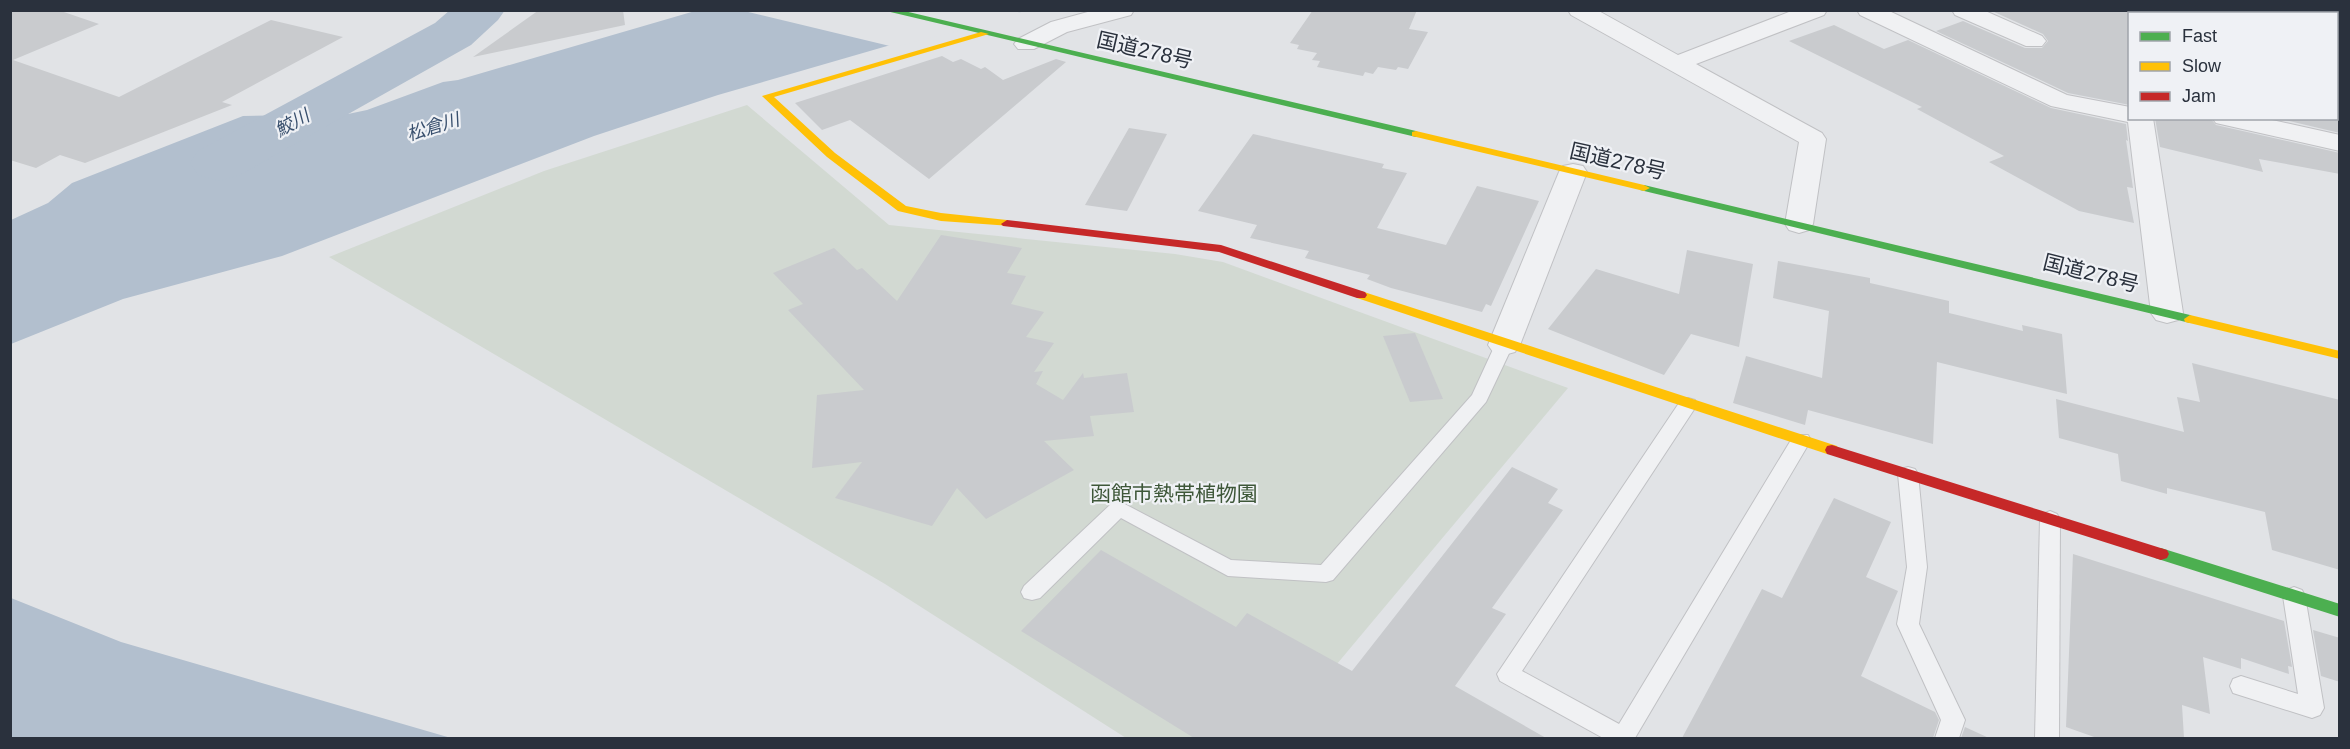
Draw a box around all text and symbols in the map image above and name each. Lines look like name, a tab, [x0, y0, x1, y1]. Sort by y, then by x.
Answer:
legend	[2128, 12, 2338, 120]
text: Fast	[2182, 26, 2217, 46]
street label: 国道278号	[1095, 28, 1195, 72]
text: Slow	[2182, 56, 2222, 76]
text: Jam	[2182, 86, 2216, 106]
water label: 鮫川	[271, 105, 314, 140]
water label: 松倉川	[404, 109, 464, 144]
street label: 国道278号	[1568, 139, 1668, 183]
street label: 国道278号	[2041, 250, 2141, 296]
park label: 函館市熱帯植物園	[1090, 482, 1258, 505]

